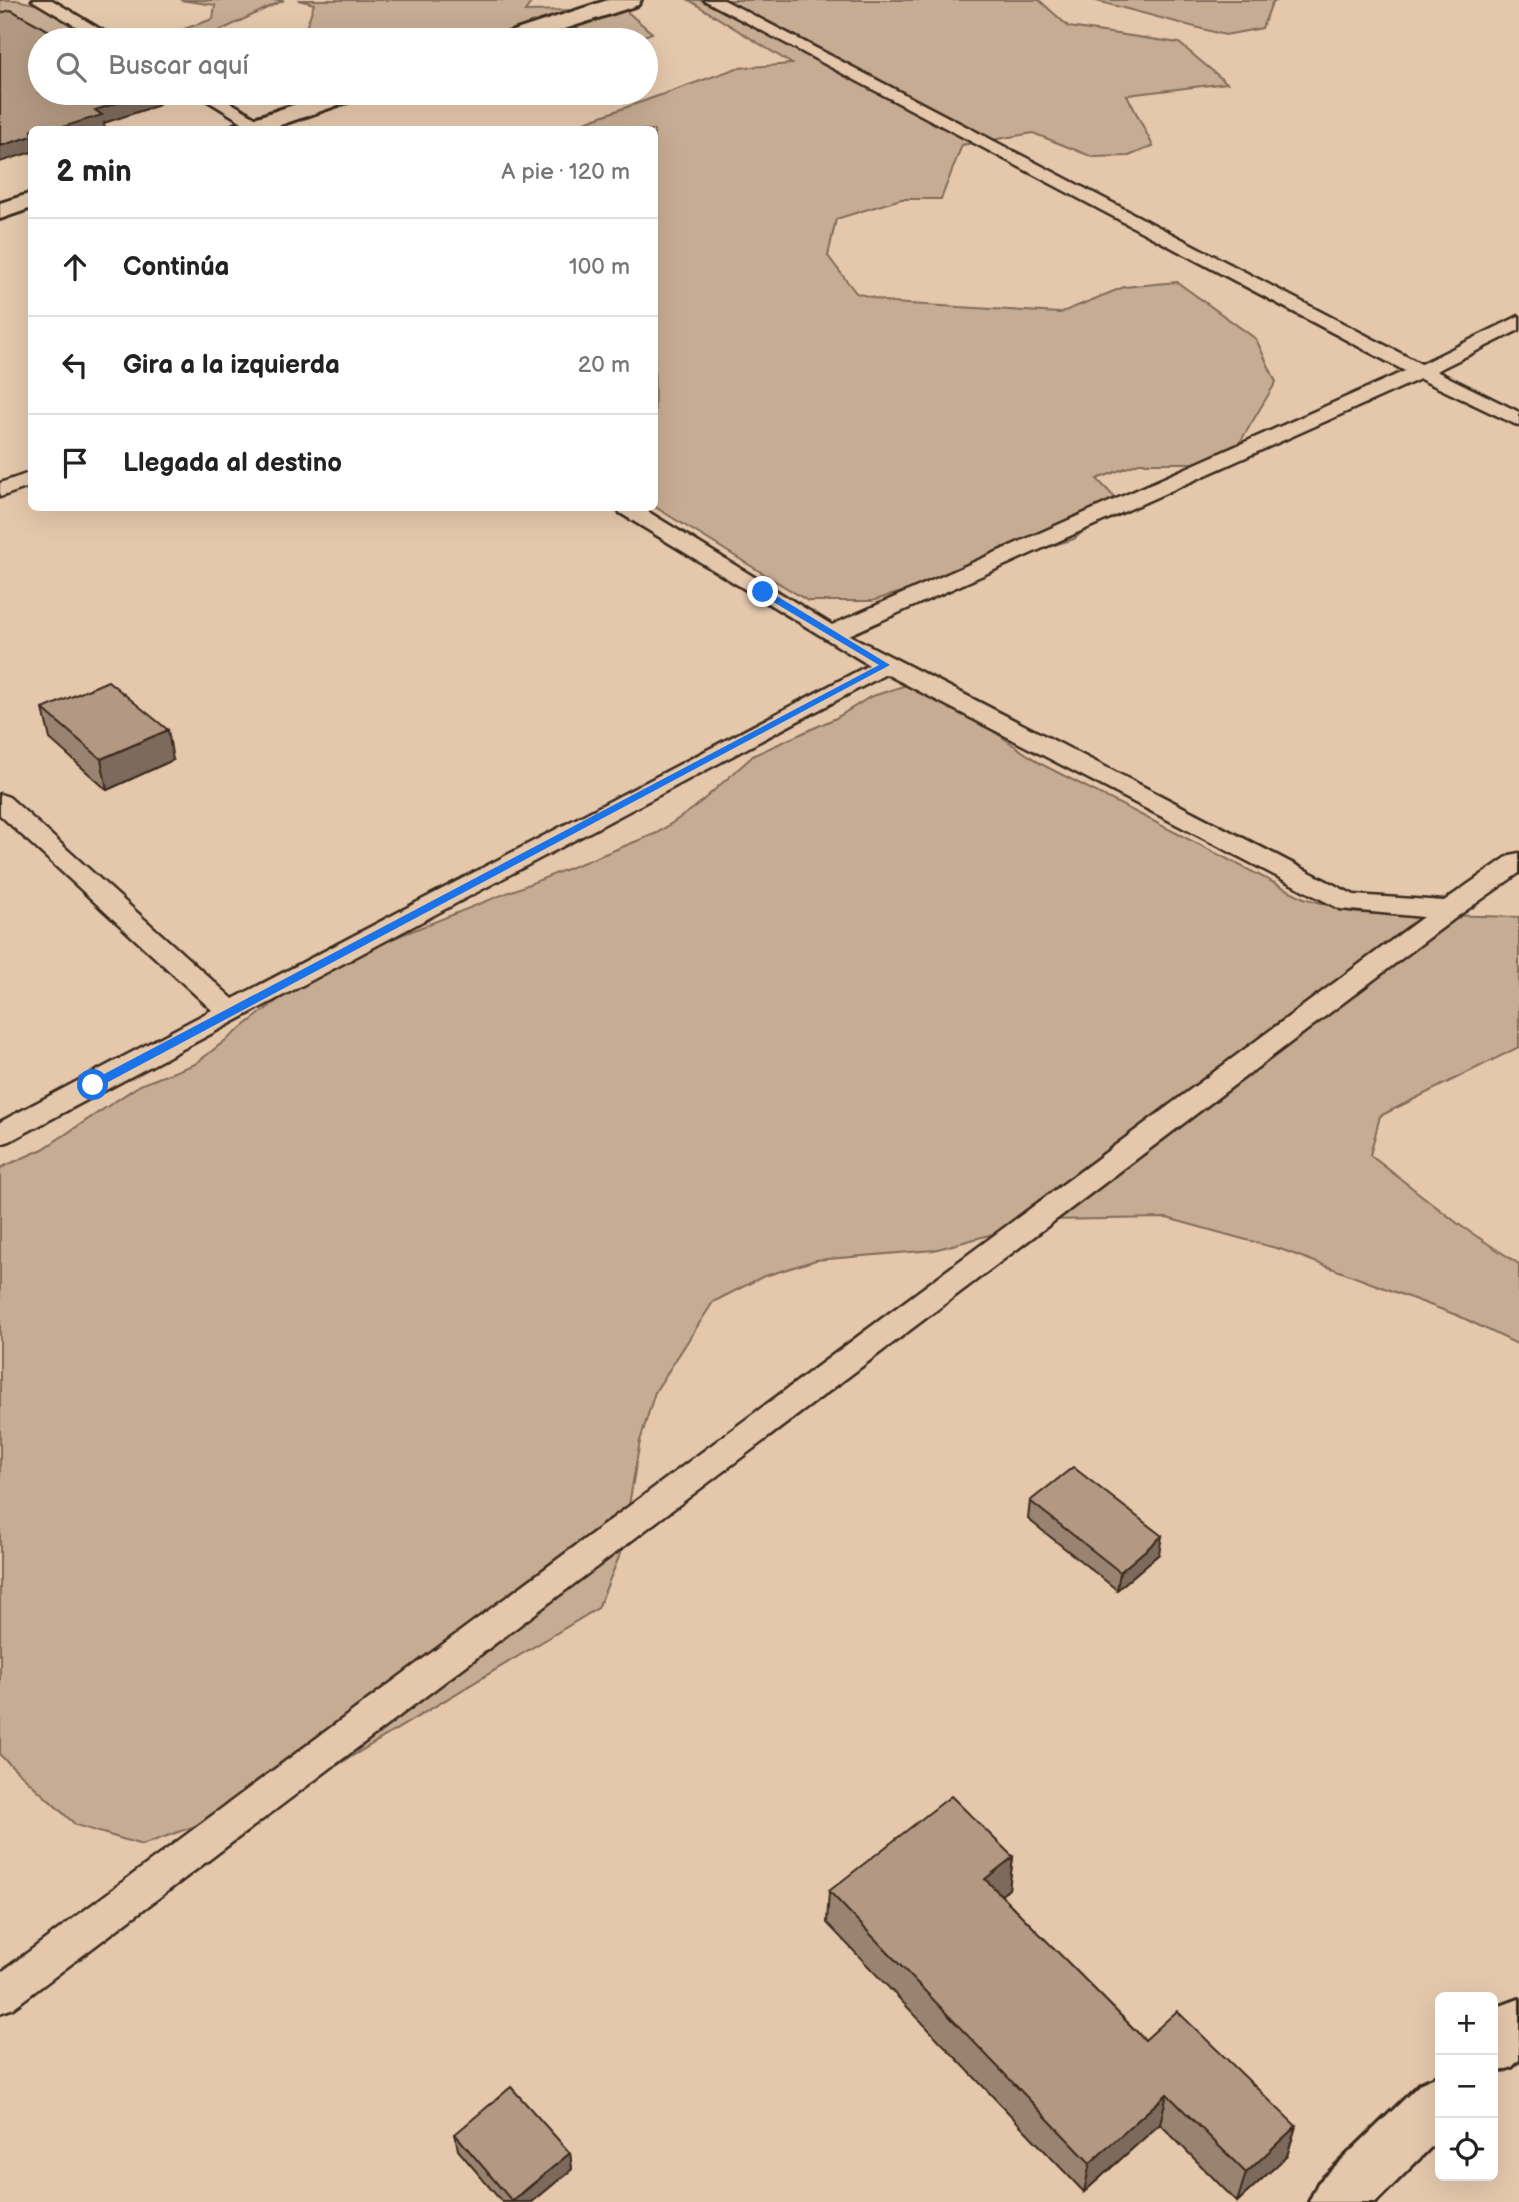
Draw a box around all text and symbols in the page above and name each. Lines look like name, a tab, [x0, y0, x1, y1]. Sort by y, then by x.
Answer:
search box	[28, 28, 658, 105]
icon: search	[52, 48, 90, 86]
text: Buscar aquí	[108, 51, 249, 82]
text: 2 min	[56, 154, 132, 190]
text: A pie · 120 m	[501, 158, 630, 186]
icon: ahead	[56, 248, 94, 286]
text: Continúa	[123, 252, 230, 283]
text: 100 m	[569, 253, 630, 281]
icon: left	[56, 346, 94, 384]
text: Gira a la izquierda	[123, 350, 340, 381]
text: 20 m	[578, 351, 630, 379]
icon: arrive	[56, 444, 94, 482]
text: Llegada al destino	[123, 448, 342, 479]
route end	[747, 576, 778, 607]
route start	[77, 1069, 108, 1100]
map controls	[1435, 1992, 1498, 2181]
button: +	[1435, 1992, 1498, 2055]
button: −	[1435, 2055, 1498, 2118]
button: locate	[1435, 2118, 1498, 2181]

